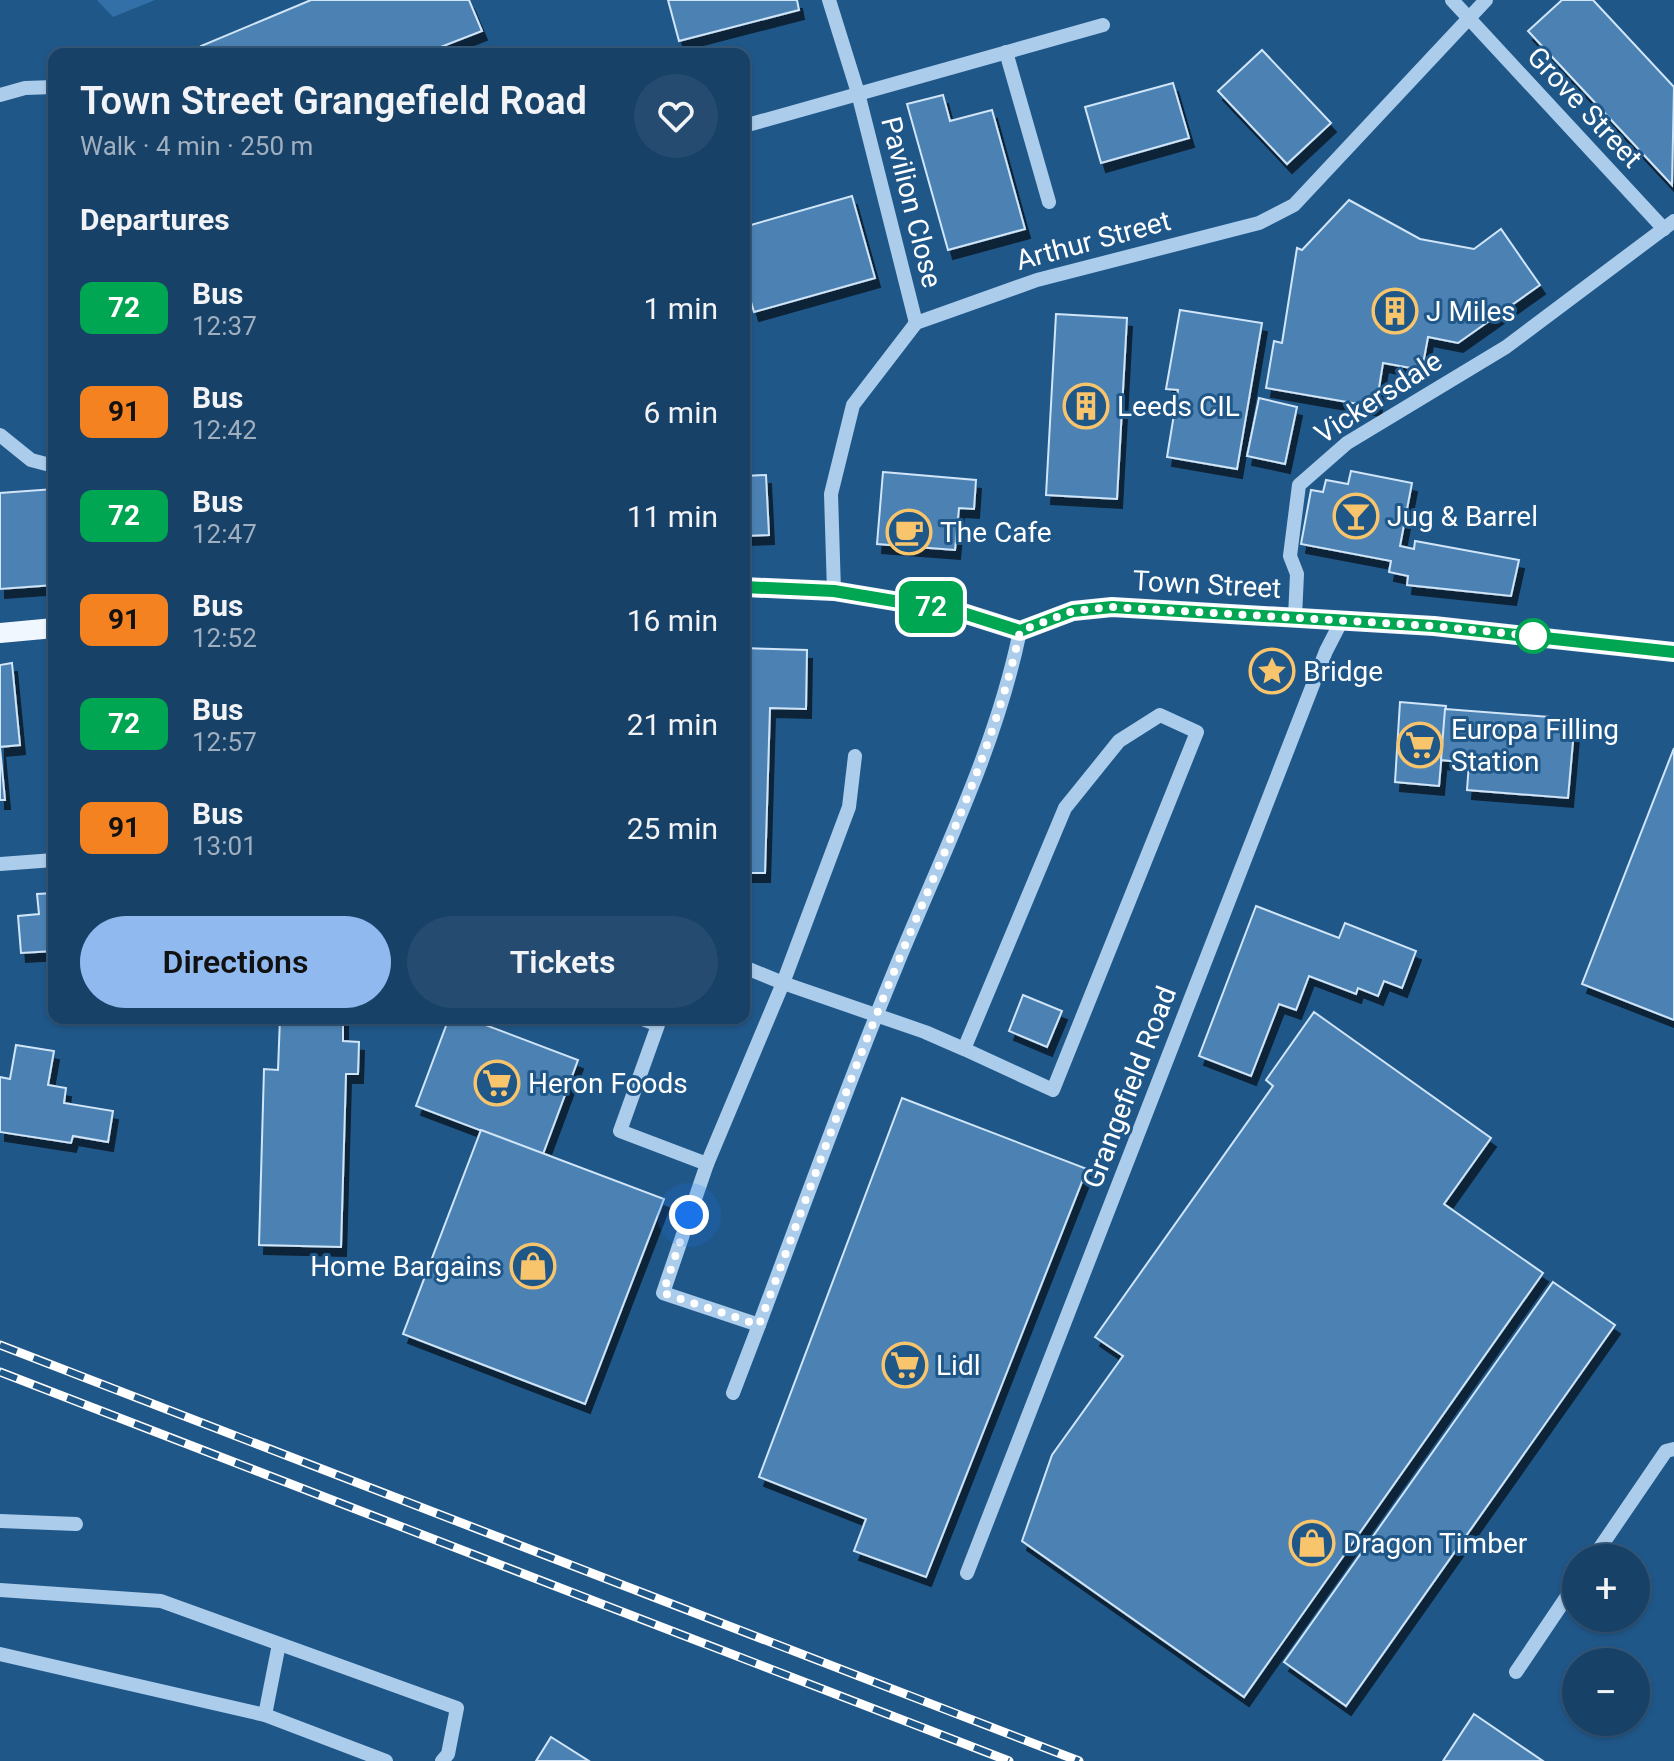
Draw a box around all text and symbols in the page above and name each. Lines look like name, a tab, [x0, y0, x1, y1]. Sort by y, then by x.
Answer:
street label: Grove Street	[1520, 40, 1649, 175]
button: heart	[634, 74, 718, 158]
text: Town Street Grangefield Road	[80, 79, 587, 123]
street label: Pavilion Close	[874, 113, 949, 291]
text: Walk · 4 min · 250 m	[80, 131, 313, 161]
text: Departures	[80, 202, 230, 237]
street label: Arthur Street	[1012, 204, 1174, 277]
text: Bus	[192, 276, 243, 311]
building icon: J Miles	[1371, 287, 1419, 335]
text: 72	[108, 291, 140, 324]
text: 1 min	[644, 291, 718, 326]
place label: J Miles	[1426, 295, 1516, 328]
text: 12:37	[192, 311, 257, 341]
street label: Vickersdale	[1309, 344, 1448, 451]
text: Bus	[192, 380, 243, 415]
building icon: Leeds CIL	[1062, 382, 1110, 430]
place label: Leeds CIL	[1117, 390, 1240, 423]
text: 91	[108, 395, 140, 428]
text: 6 min	[644, 395, 718, 430]
text: 12:42	[192, 415, 257, 445]
text: Bus	[192, 484, 243, 519]
bar icon: Jug & Barrel	[1332, 492, 1380, 540]
text: 72	[108, 499, 140, 532]
text: 11 min	[627, 499, 718, 534]
place label: Jug & Barrel	[1387, 500, 1538, 533]
cafe icon: The Cafe	[885, 508, 933, 556]
place label: The Cafe	[940, 516, 1052, 549]
text: 12:47	[192, 519, 257, 549]
street label: Town Street	[1132, 564, 1282, 605]
line badge: 72	[895, 581, 967, 633]
text: Bus	[192, 588, 243, 623]
text: 72	[915, 590, 947, 623]
text: 91	[108, 603, 140, 636]
text: 16 min	[627, 603, 718, 638]
unlabelled marker	[1516, 619, 1550, 653]
text: 12:52	[192, 623, 257, 653]
place icon: Bridge	[1248, 647, 1296, 695]
place label: Bridge	[1303, 655, 1383, 688]
text: Bus	[192, 692, 243, 727]
text: 72	[108, 707, 140, 740]
text: 21 min	[627, 707, 718, 742]
place label: Europa Filling Station	[1451, 713, 1619, 778]
supermarket icon: Europa Filling Station	[1396, 721, 1444, 769]
text: 12:57	[192, 727, 257, 757]
text: Bus	[192, 796, 243, 831]
text: 91	[108, 811, 140, 844]
text: 25 min	[627, 811, 718, 846]
text: 13:01	[192, 831, 257, 861]
button: Directions	[80, 916, 391, 1008]
button: Tickets	[407, 916, 718, 1008]
street label: Grangefield Road	[1076, 982, 1183, 1193]
supermarket icon: Heron Foods	[473, 1059, 521, 1107]
place label: Heron Foods	[528, 1067, 688, 1100]
your location	[669, 1195, 709, 1235]
shop icon: Home Bargains	[509, 1242, 557, 1290]
place label: Home Bargains	[310, 1250, 502, 1283]
supermarket icon: Lidl	[881, 1341, 929, 1389]
place label: Lidl	[936, 1349, 981, 1382]
shop icon: Dragon Timber	[1288, 1519, 1336, 1567]
place label: Dragon Timber	[1343, 1527, 1528, 1560]
map controls	[1562, 1544, 1650, 1736]
button: +	[1562, 1544, 1650, 1632]
button: −	[1562, 1648, 1650, 1736]

